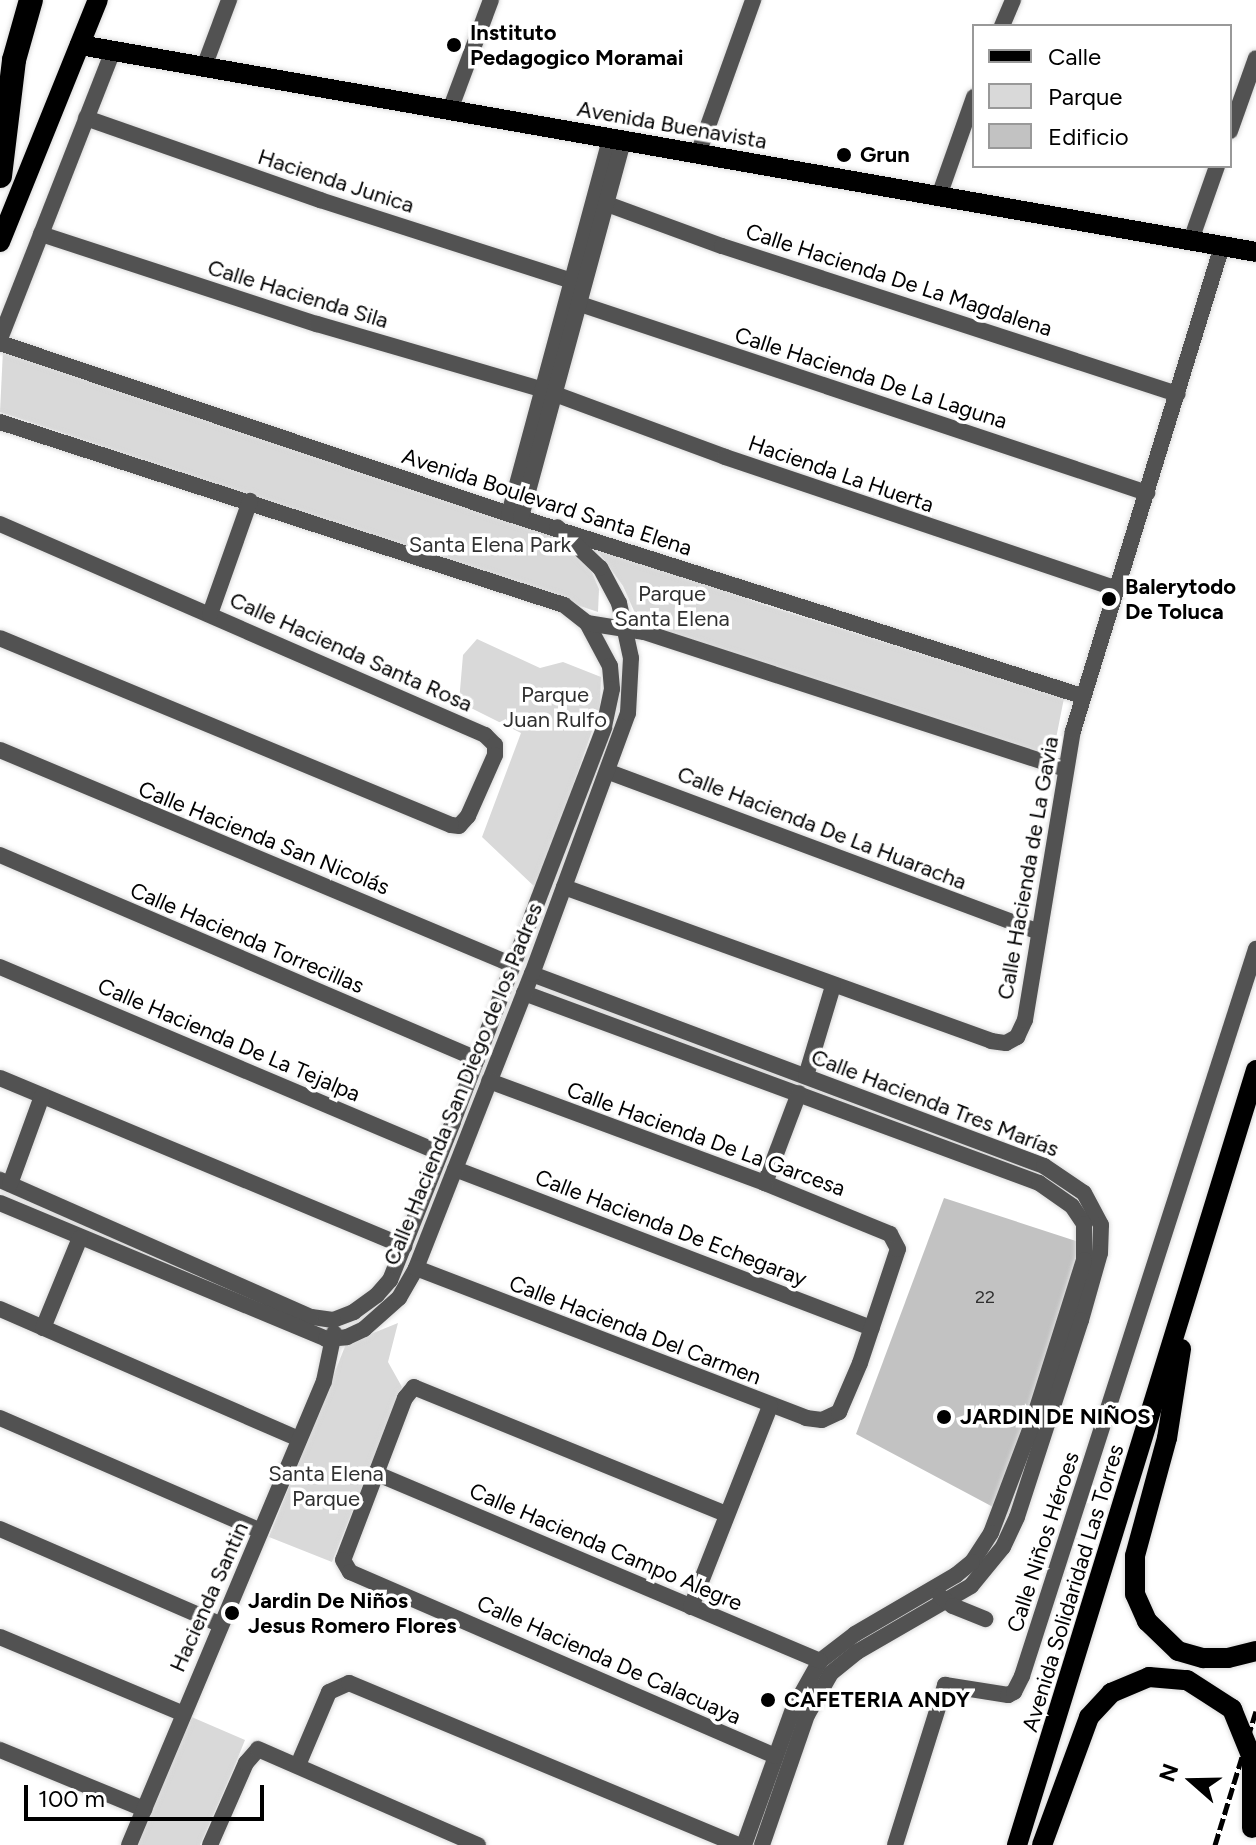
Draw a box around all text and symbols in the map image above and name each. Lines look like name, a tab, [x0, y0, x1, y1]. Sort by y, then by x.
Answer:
place label: Instituto Pedagogico Moramai	[470, 19, 683, 70]
legend	[972, 24, 1232, 168]
marker: Instituto Pedagogico Moramai	[445, 36, 463, 54]
text: Calle	[1048, 42, 1101, 71]
text: Parque	[1048, 82, 1122, 111]
street label: Avenida Buenavista	[575, 95, 769, 155]
text: Edificio	[1048, 122, 1129, 151]
place label: Grun	[860, 142, 910, 168]
street label: Hacienda Junica	[255, 143, 417, 219]
marker: Grun	[835, 146, 853, 164]
street label: Calle Hacienda De La Magdalena	[742, 218, 1056, 342]
street label: Calle Hacienda Sila	[205, 254, 391, 334]
street label: Calle Hacienda De La Laguna	[731, 321, 1011, 435]
street label: Hacienda La Huerta	[745, 430, 937, 518]
street label: Avenida Boulevard Santa Elena	[399, 443, 695, 561]
park label: Santa Elena Park	[409, 532, 571, 558]
place label: Balerytodo De Toluca	[1125, 573, 1236, 624]
park label: Parque Santa Elena	[614, 580, 730, 632]
street label: Calle Hacienda Santa Rosa	[226, 587, 476, 717]
marker: Balerytodo De Toluca	[1100, 590, 1118, 608]
park label: Parque Juan Rulfo	[503, 681, 607, 732]
street label: Calle Hacienda de La Gavia	[992, 734, 1064, 1002]
street label: Calle Hacienda De La Huaracha	[674, 761, 970, 895]
street label: Calle Hacienda San Nicolás	[135, 776, 393, 900]
street label: Calle Hacienda Torrecillas	[126, 877, 368, 999]
street label: Calle Hacienda San Diego de los Padres	[378, 899, 548, 1269]
street label: Calle Hacienda De La Tejalpa	[94, 973, 364, 1107]
street label: Calle Hacienda Tres Marías	[808, 1044, 1062, 1162]
street label: Calle Hacienda De La Garcesa	[563, 1076, 849, 1202]
street label: Calle Hacienda De Echegaray	[531, 1164, 811, 1292]
street label: Calle Hacienda Del Carmen	[505, 1270, 765, 1390]
house number: 22	[975, 1286, 995, 1308]
place label: JARDIN DE NIÑOS	[960, 1404, 1151, 1430]
marker: JARDIN DE NIÑOS	[935, 1408, 953, 1426]
street label: Avenida Solidaridad Las Torres	[1017, 1441, 1129, 1735]
street label: Calle Niños Héroes	[1001, 1448, 1085, 1636]
park label: Santa Elena Parque	[268, 1460, 384, 1512]
street label: Calle Hacienda Campo Alegre	[466, 1477, 746, 1617]
street label: Hacienda Santin	[164, 1518, 254, 1676]
place label: Jardin De Niños Jesus Romero Flores	[248, 1587, 456, 1638]
street label: Calle Hacienda De Calacuaya	[473, 1590, 745, 1730]
marker: Jardin De Niños Jesus Romero Flores	[223, 1604, 241, 1622]
place label: CAFETERIA ANDY	[784, 1687, 970, 1713]
marker: CAFETERIA ANDY	[759, 1691, 777, 1709]
north arrow	[1152, 1741, 1232, 1821]
text: N	[1153, 1760, 1185, 1785]
scale bar	[28, 1769, 268, 1819]
text: 100 m	[38, 1784, 105, 1813]

